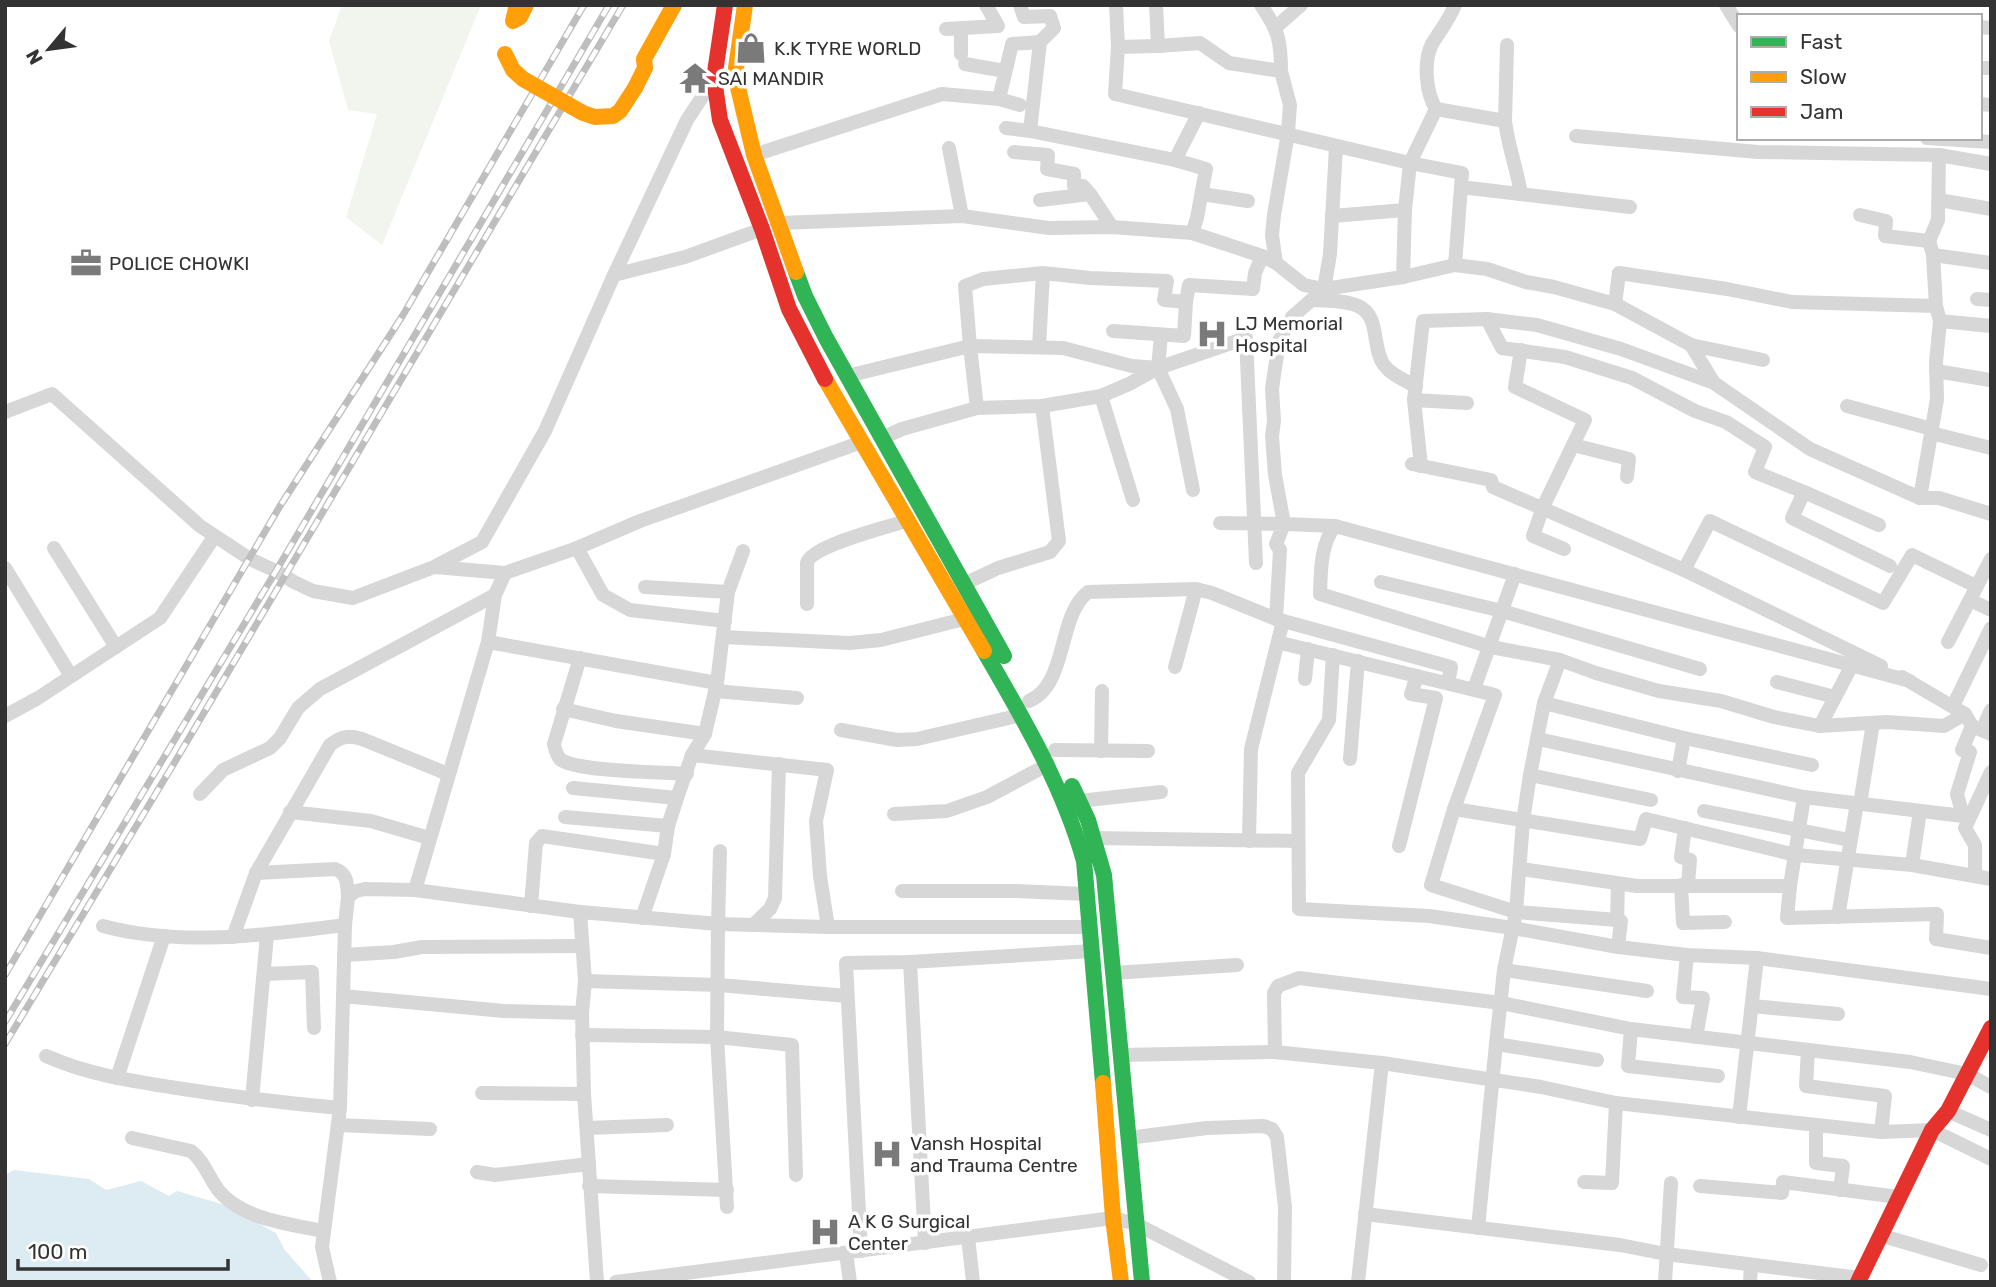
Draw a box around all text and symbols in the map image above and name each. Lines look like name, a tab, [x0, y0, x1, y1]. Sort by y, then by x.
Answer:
north arrow	[14, 14, 84, 84]
legend	[1737, 14, 1982, 140]
text: Fast	[1800, 29, 1842, 54]
shop icon: K.K TYRE WORLD	[734, 31, 768, 65]
place label: K.K TYRE WORLD	[774, 37, 921, 60]
text: N	[21, 45, 48, 69]
temple icon: SAI MANDIR	[678, 61, 712, 95]
text: Slow	[1800, 64, 1847, 89]
place label: SAI MANDIR	[718, 67, 824, 90]
text: Jam	[1800, 99, 1844, 124]
office icon: POLICE CHOWKI	[69, 246, 103, 280]
place label: POLICE CHOWKI	[109, 252, 250, 275]
place label: LJ Memorial Hospital	[1235, 312, 1343, 357]
hospital icon: LJ Memorial Hospital	[1195, 317, 1229, 351]
place label: Vansh Hospital and Trauma Centre	[910, 1132, 1078, 1177]
hospital icon: Vansh Hospital and Trauma Centre	[870, 1137, 904, 1171]
place label: A K G Surgical Center	[848, 1210, 970, 1255]
hospital icon: A K G Surgical Center	[808, 1215, 842, 1249]
scale bar	[18, 1228, 228, 1272]
text: 100 m	[28, 1239, 87, 1264]

